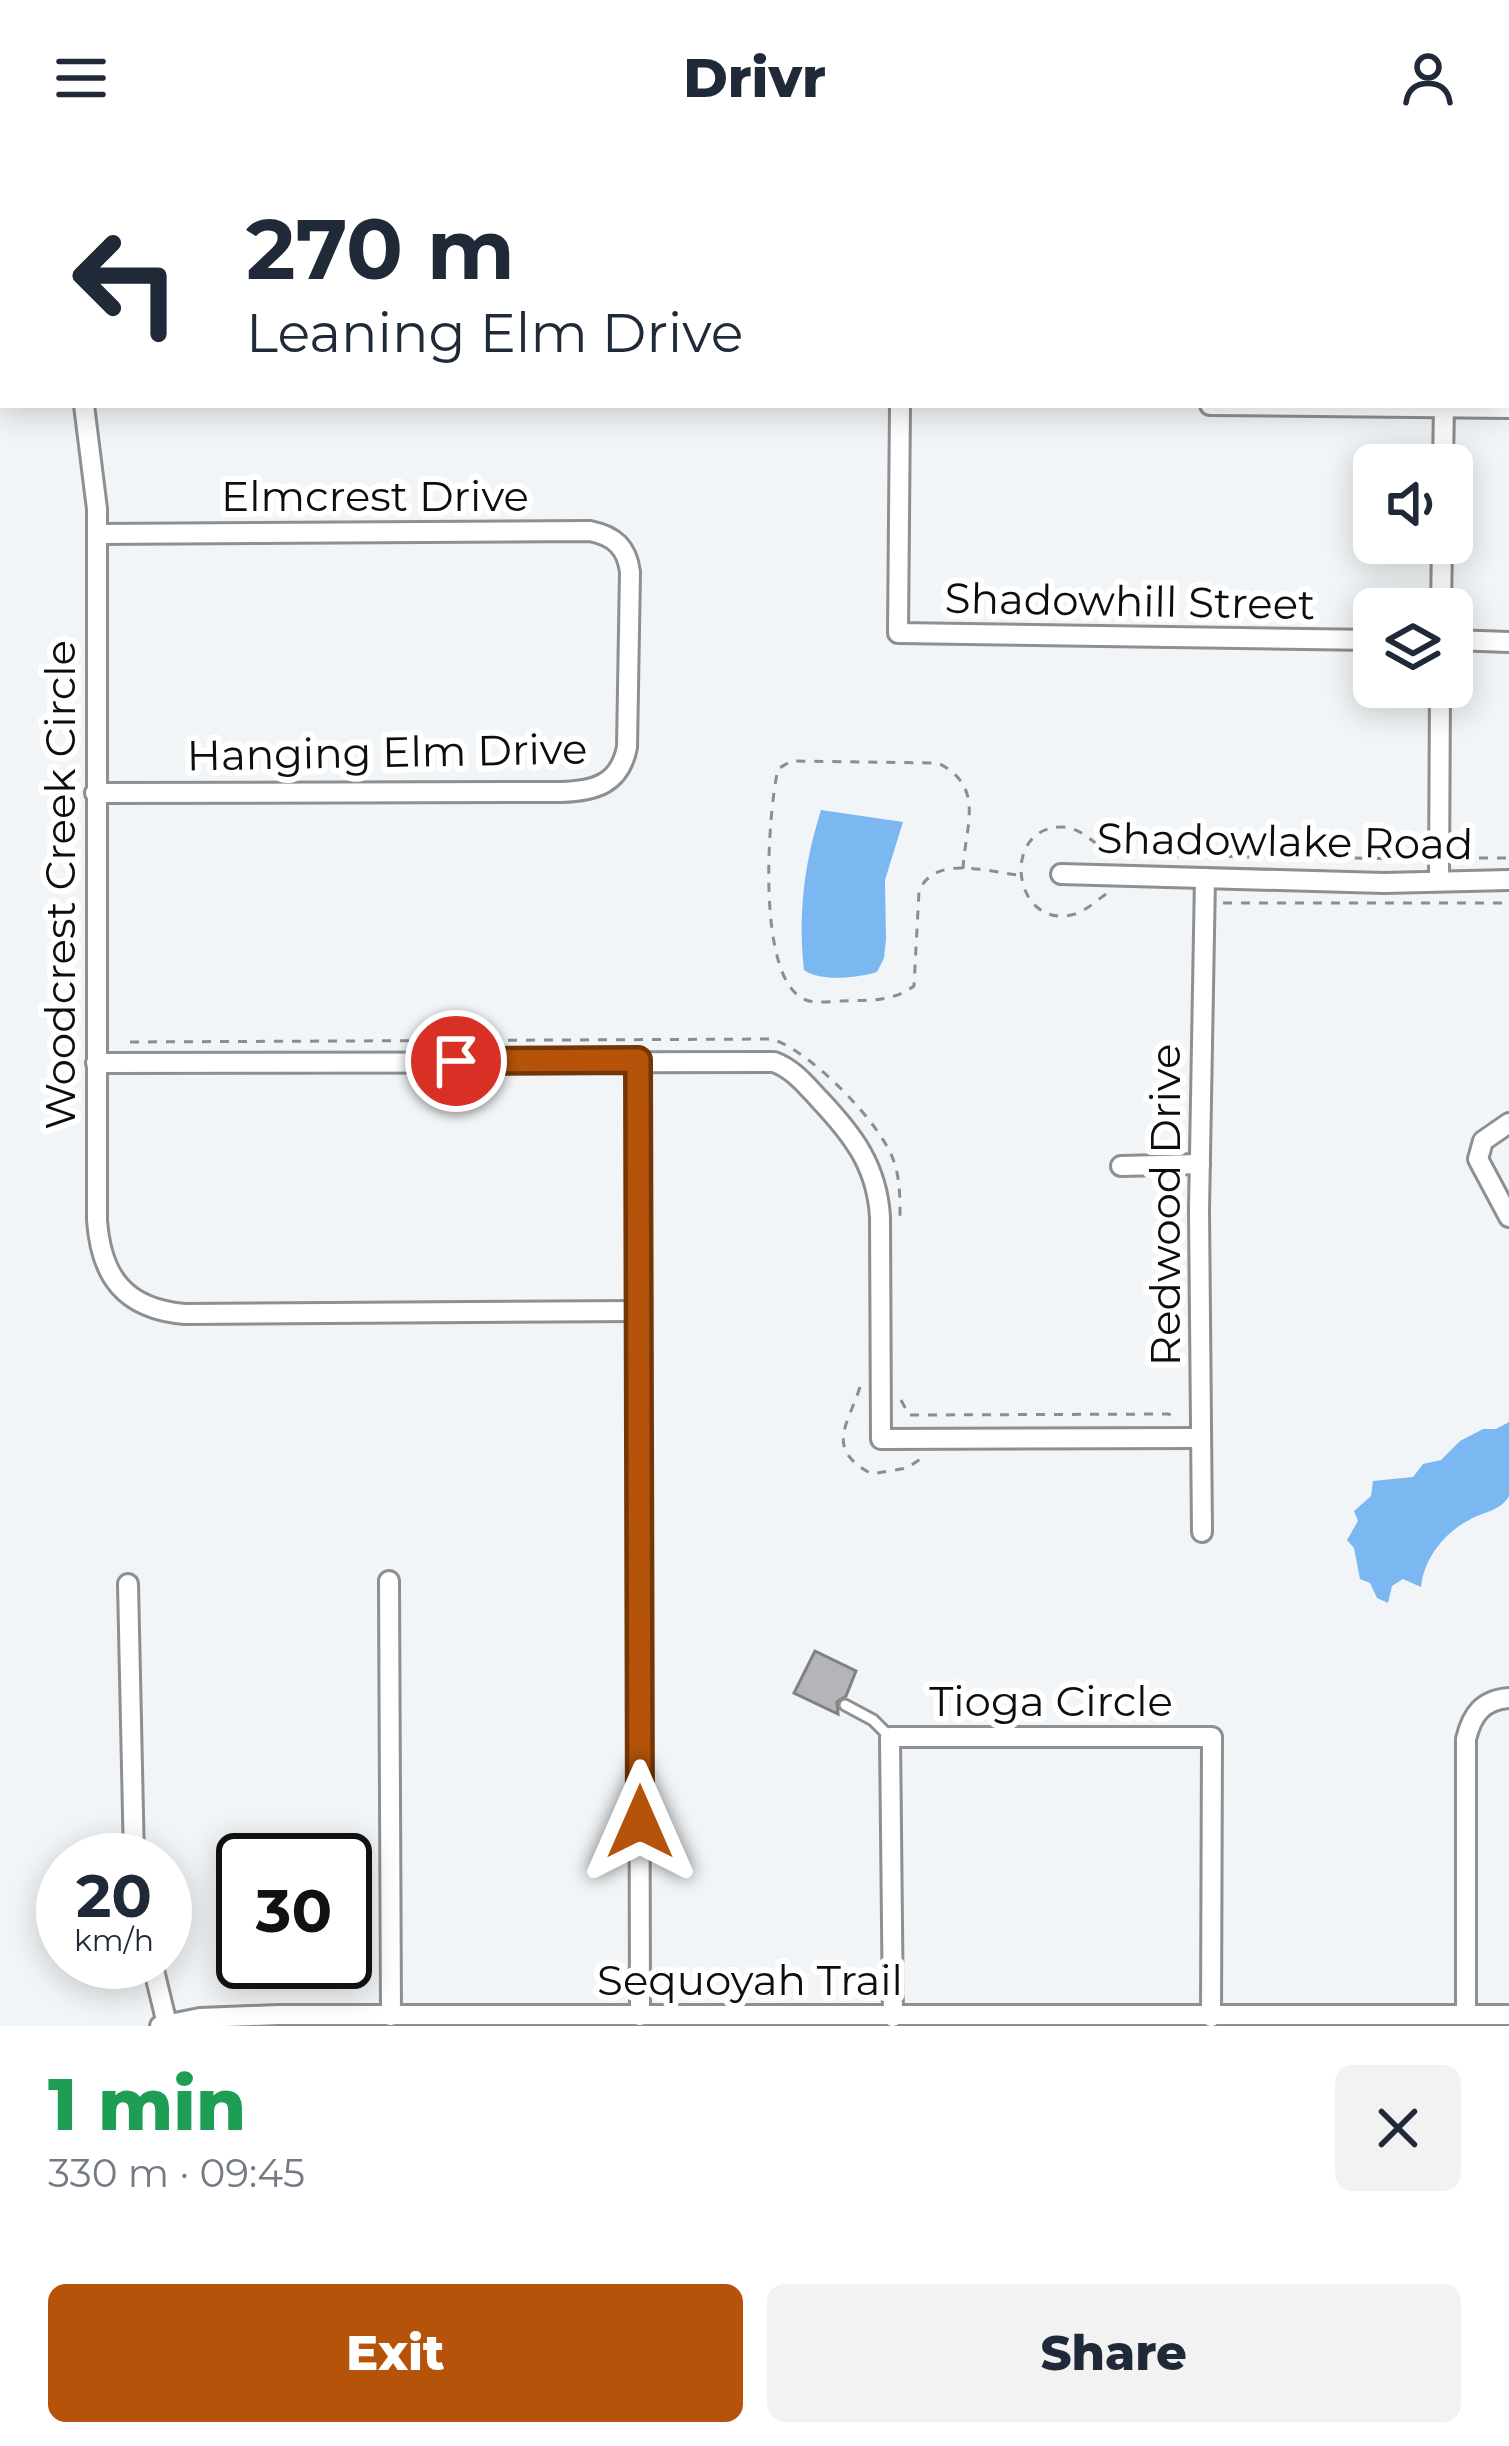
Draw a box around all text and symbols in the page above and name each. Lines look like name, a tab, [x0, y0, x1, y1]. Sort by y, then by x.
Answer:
icon: menu	[48, 45, 114, 111]
text: Drivr	[683, 45, 826, 111]
icon: person	[1395, 45, 1461, 111]
text: 270 m	[246, 198, 515, 300]
icon: left	[48, 204, 204, 360]
text: Leaning Elm Drive	[246, 300, 743, 366]
map controls	[1353, 444, 1473, 708]
button: sound	[1353, 444, 1473, 564]
street label: Elmcrest Drive	[221, 470, 529, 522]
street label: Shadowhill Street	[944, 572, 1316, 630]
button: layers	[1353, 588, 1473, 708]
street label: Woodcrest Creek Circle	[34, 640, 86, 1130]
street label: Hanging Elm Drive	[186, 723, 588, 781]
street label: Shadowlake Road	[1096, 812, 1474, 870]
pin	[405, 1010, 507, 1112]
icon: arrive	[423, 1028, 489, 1094]
street label: Redwood Drive	[1139, 1044, 1191, 1366]
street label: Tioga Circle	[929, 1675, 1173, 1727]
position arrow	[577, 1759, 703, 1885]
speed limit sign: 30	[216, 1833, 372, 1989]
text: 20	[76, 1859, 152, 1932]
text: km/h	[74, 1922, 154, 1959]
street label: Sequoyah Trail	[597, 1954, 903, 2006]
text: 1 min	[48, 2060, 246, 2148]
button: close	[1335, 2065, 1461, 2191]
text: 330 m · 09:45	[48, 2149, 305, 2197]
button: Exit	[48, 2284, 743, 2422]
button: Share	[767, 2284, 1461, 2422]

